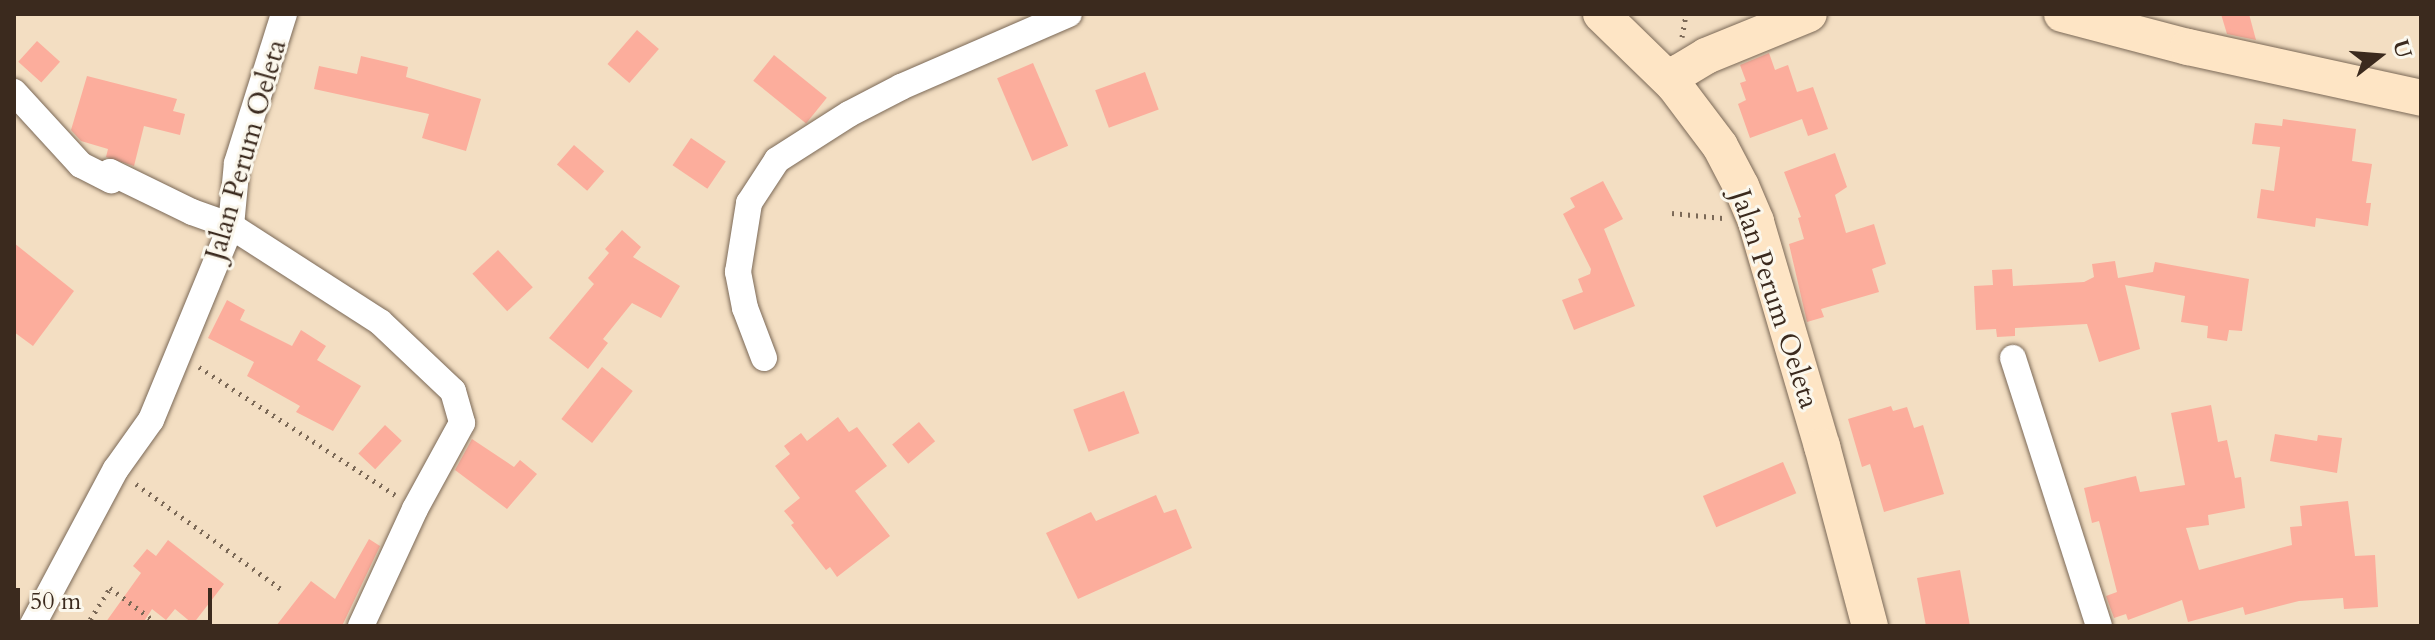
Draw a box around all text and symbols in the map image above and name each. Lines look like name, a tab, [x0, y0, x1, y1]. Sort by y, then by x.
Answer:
north arrow	[2339, 16, 2419, 96]
street label: Jalan Perum Oeleta	[198, 36, 294, 264]
text: U	[2385, 36, 2419, 62]
street label: Jalan Perum Oeleta	[1724, 185, 1826, 413]
scale bar	[20, 572, 216, 622]
text: 50 m	[30, 585, 81, 618]

